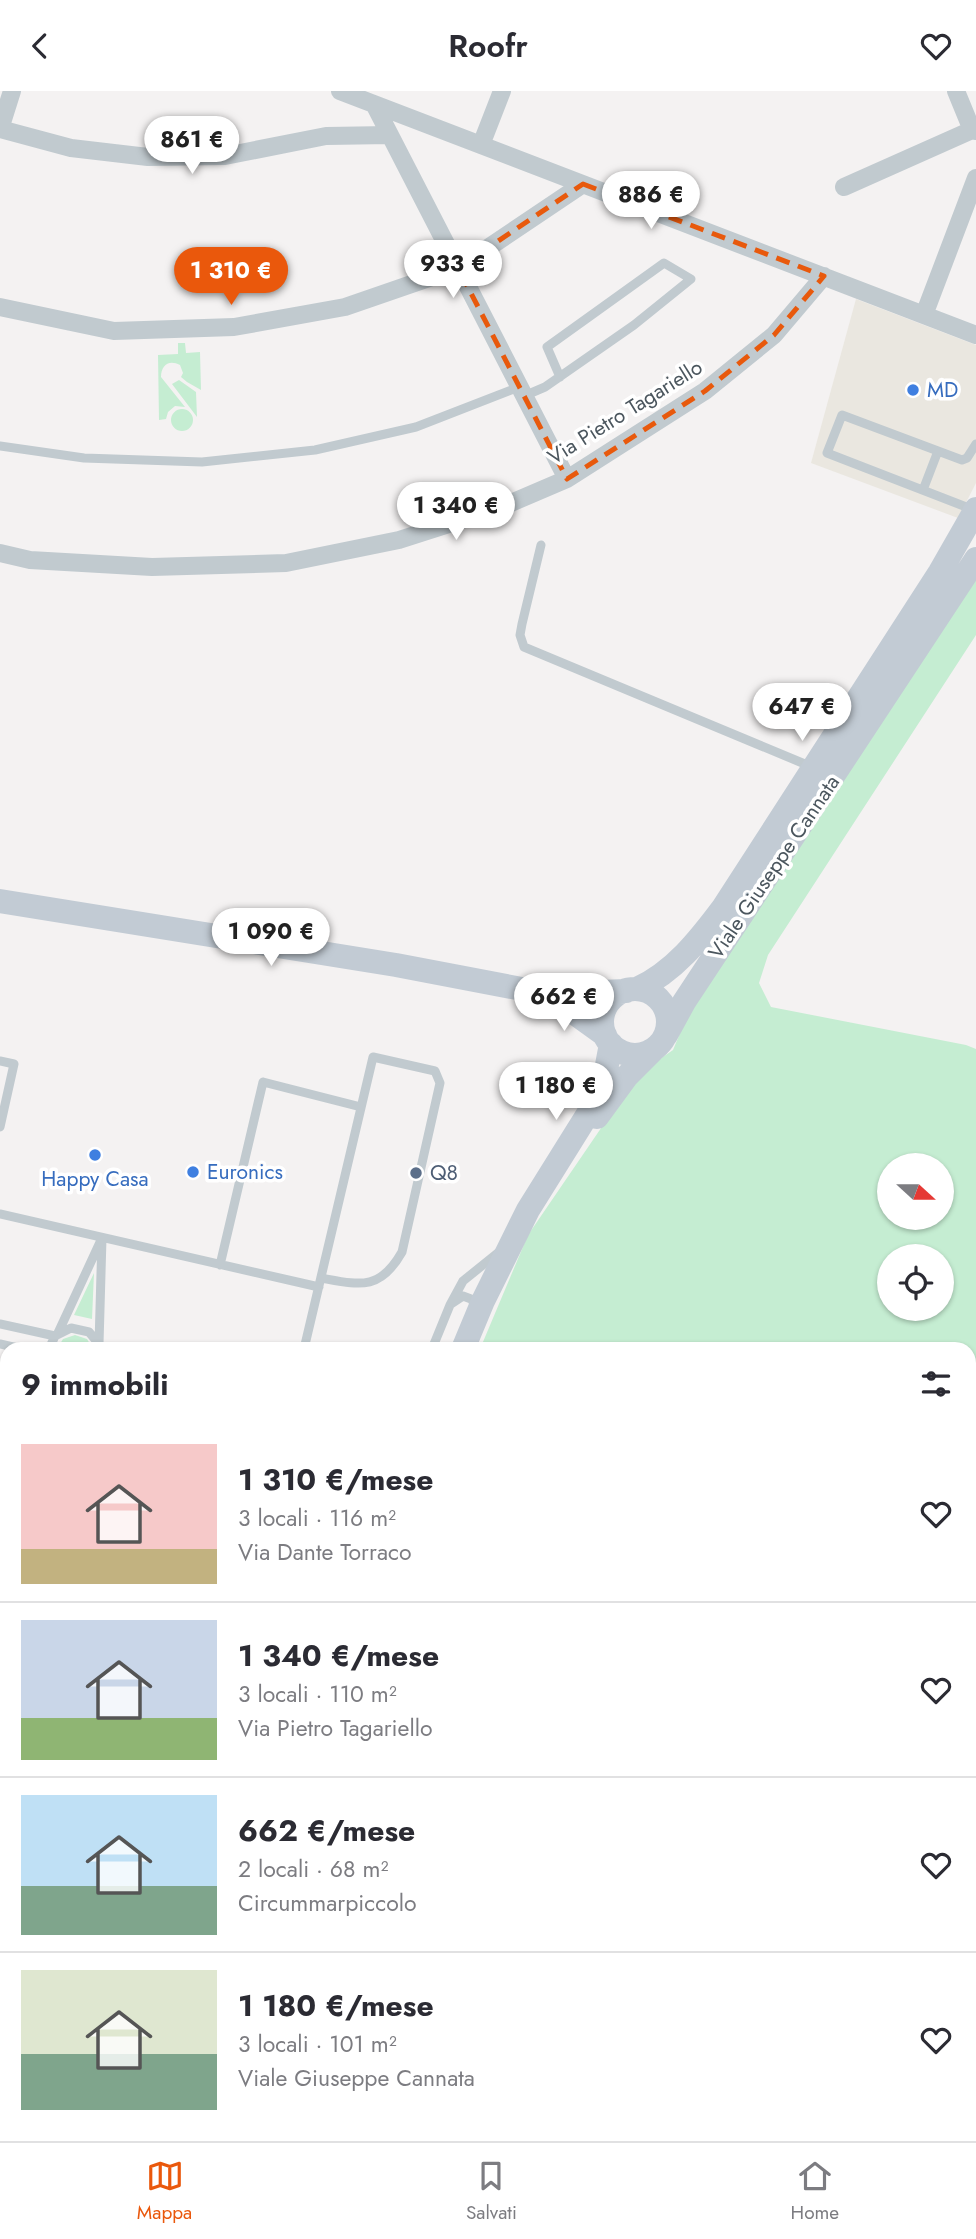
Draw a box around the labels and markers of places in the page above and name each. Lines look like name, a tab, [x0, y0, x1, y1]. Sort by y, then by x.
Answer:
pin: 861 €	[143, 116, 241, 176]
pin: 886 €	[602, 171, 700, 231]
pin: 933 €	[404, 241, 502, 300]
pin: 1 310 €	[166, 247, 296, 307]
place label: MD	[927, 375, 958, 405]
marker: MD	[905, 382, 921, 398]
pin: 1 340 €	[391, 483, 521, 542]
pin: 647 €	[753, 683, 851, 743]
pin: 1 090 €	[206, 909, 336, 968]
pin: 662 €	[515, 974, 613, 1033]
pin: 1 180 €	[491, 1063, 621, 1122]
marker: Happy Casa	[87, 1147, 103, 1163]
place label: Euronics	[207, 1157, 283, 1187]
place label: Q8	[430, 1158, 458, 1188]
place label: Happy Casa	[41, 1164, 149, 1194]
marker: Euronics	[185, 1164, 201, 1180]
marker: Q8	[408, 1165, 424, 1181]

